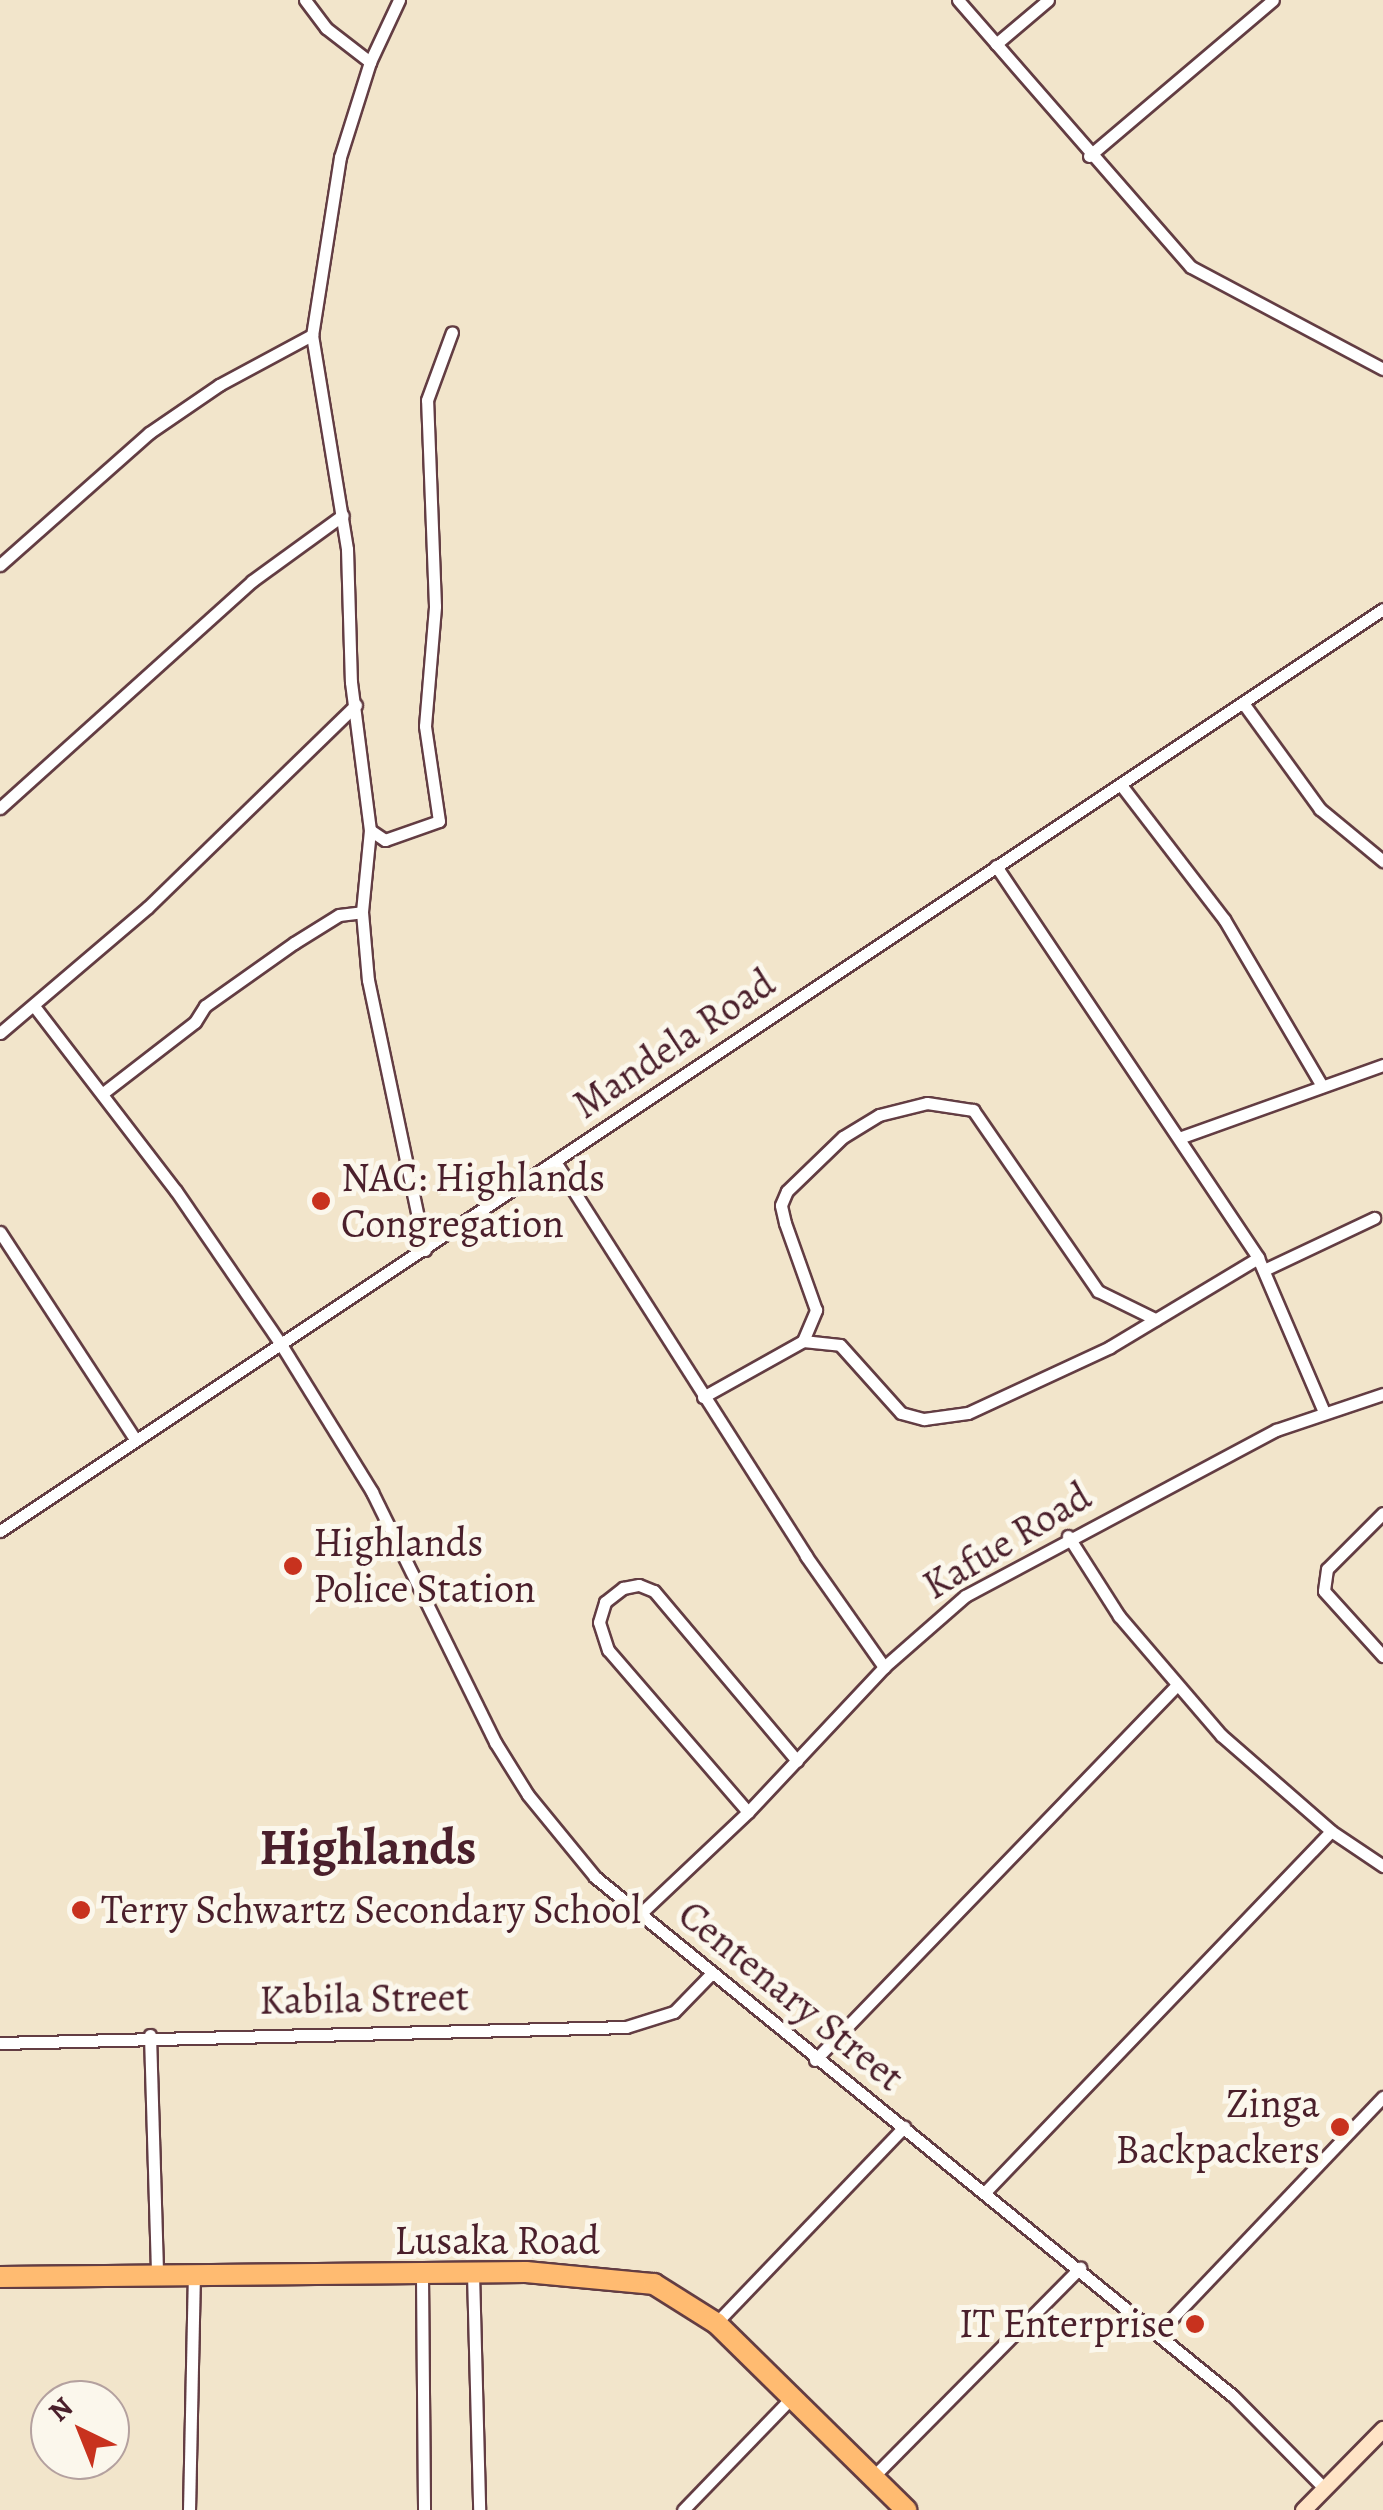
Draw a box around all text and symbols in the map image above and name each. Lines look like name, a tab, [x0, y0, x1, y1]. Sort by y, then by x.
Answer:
street label: Mandela Road	[564, 959, 784, 1129]
place label: NAC: Highlands Congregation	[341, 1154, 605, 1248]
marker: NAC: Highlands Congregation	[310, 1190, 332, 1212]
street label: Kafue Road	[914, 1472, 1100, 1610]
place label: Highlands Police Station	[313, 1519, 536, 1613]
marker: Highlands Police Station	[282, 1555, 304, 1577]
district label: Highlands	[260, 1818, 476, 1878]
place label: Terry Schwartz Secondary School	[101, 1886, 641, 1934]
street label: Centenary Street	[669, 1891, 913, 2101]
marker: Terry Schwartz Secondary School	[70, 1899, 92, 1921]
street label: Kabila Street	[259, 1973, 469, 2025]
place label: Zinga Backpackers	[1116, 2080, 1320, 2174]
marker: Zinga Backpackers	[1329, 2116, 1351, 2138]
street label: Lusaka Road	[394, 2217, 600, 2265]
place label: IT Enterprise	[959, 2300, 1175, 2348]
marker: IT Enterprise	[1184, 2313, 1206, 2335]
north arrow	[30, 2380, 130, 2480]
text: N	[40, 2389, 81, 2430]

